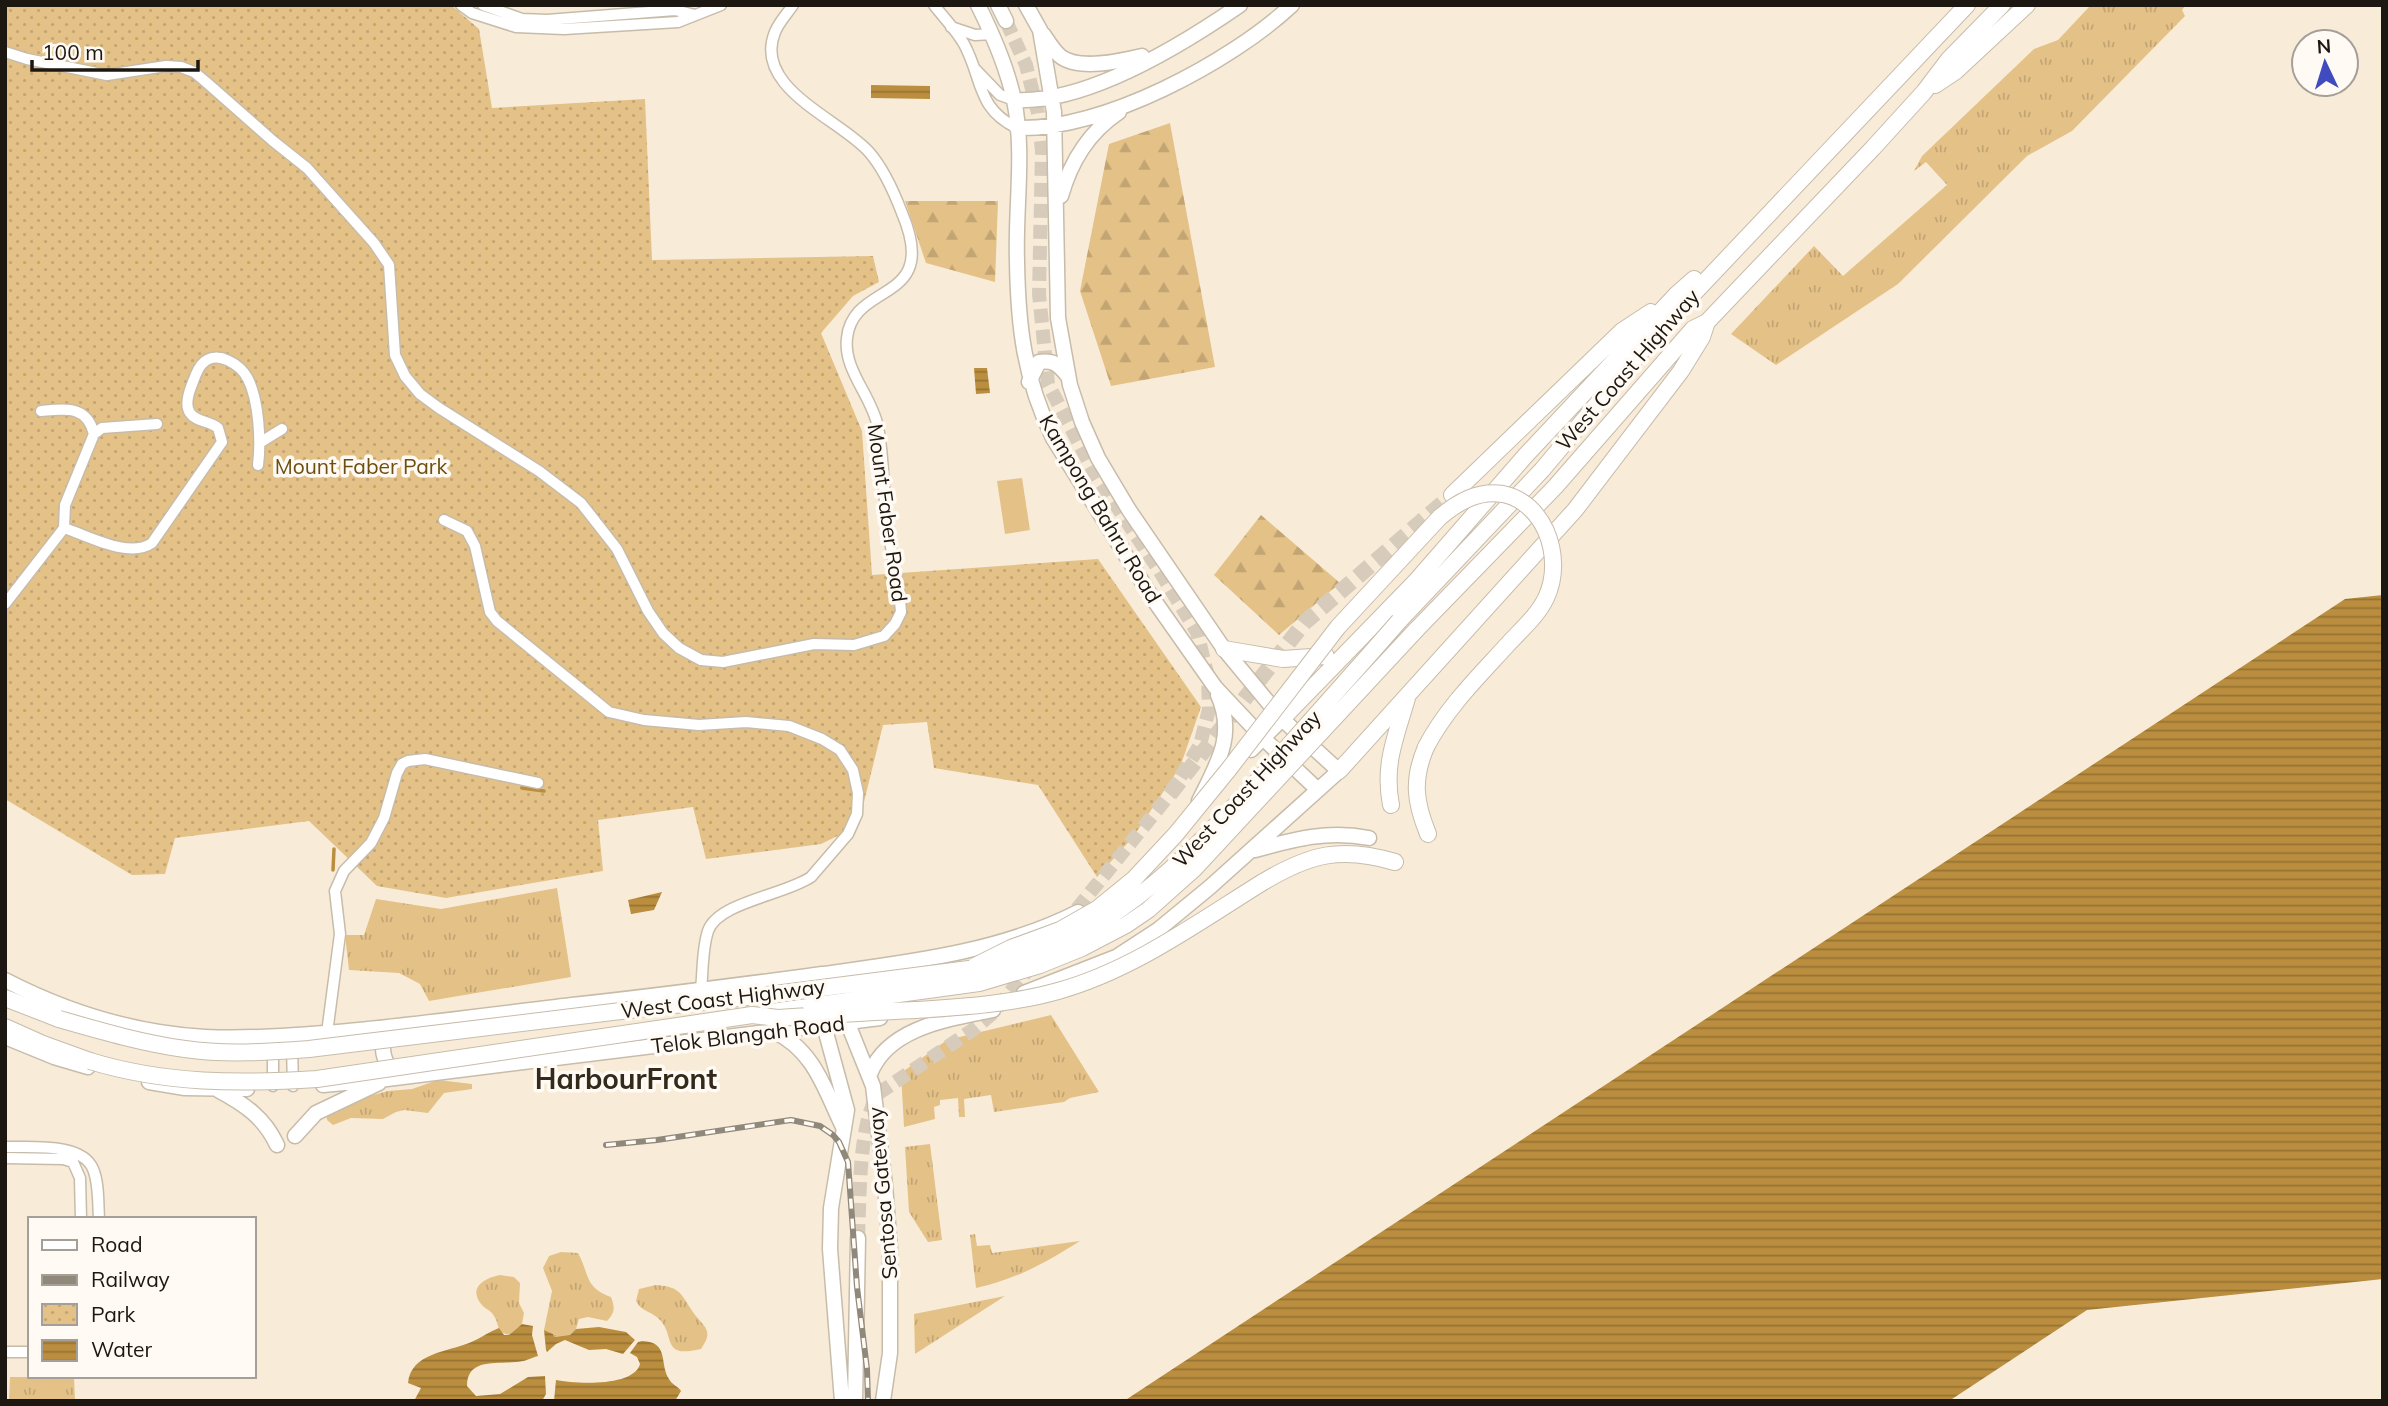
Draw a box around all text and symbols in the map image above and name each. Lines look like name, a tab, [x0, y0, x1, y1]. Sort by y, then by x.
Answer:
scale bar	[32, 28, 198, 72]
north arrow	[2290, 28, 2360, 98]
text: N	[2316, 34, 2332, 59]
text: 100 m	[42, 39, 104, 65]
street label: West Coast Highway	[1550, 283, 1705, 455]
street label: Kampong Bahru Road	[1034, 410, 1167, 607]
street label: Mount Faber Road	[863, 422, 913, 604]
park label: Mount Faber Park	[275, 453, 447, 479]
street label: West Coast Highway	[1167, 704, 1326, 872]
street label: West Coast Highway	[619, 973, 827, 1023]
street label: Telok Blangah Road	[650, 1009, 846, 1059]
district label: HarbourFront	[535, 1061, 718, 1096]
street label: Sentosa Gateway	[862, 1106, 902, 1280]
legend	[28, 1217, 256, 1378]
text: Road	[91, 1231, 142, 1257]
text: Railway	[91, 1266, 170, 1292]
text: Park	[91, 1301, 135, 1327]
text: Water	[91, 1336, 152, 1362]

